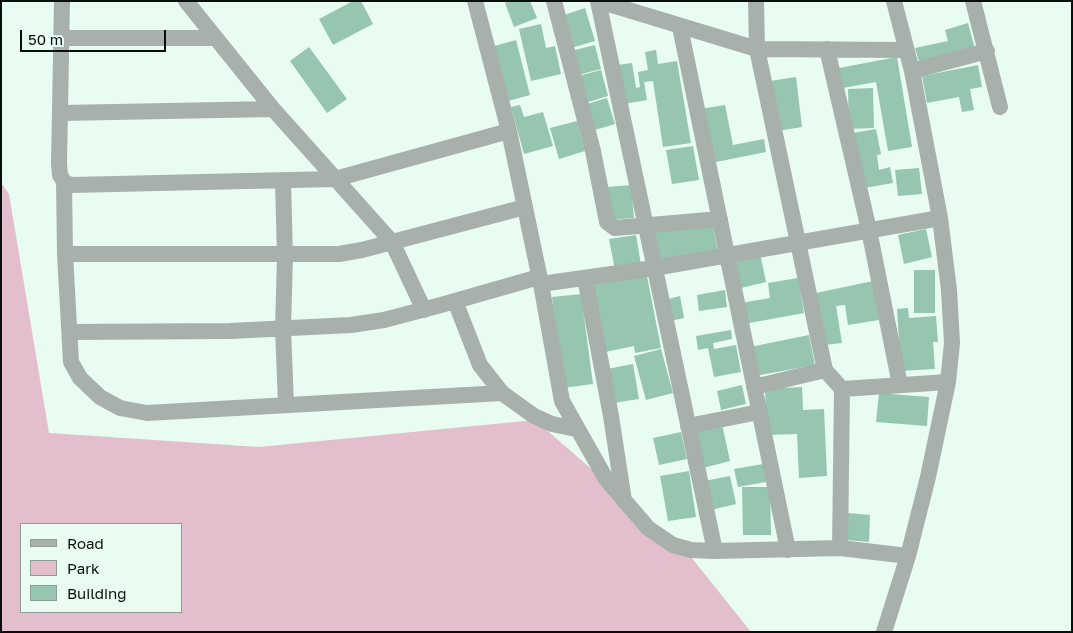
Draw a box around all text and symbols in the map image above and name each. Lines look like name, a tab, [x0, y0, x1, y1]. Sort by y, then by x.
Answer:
scale bar	[22, 20, 169, 52]
text: 50 m	[28, 30, 63, 48]
legend	[20, 523, 182, 613]
text: Road	[67, 534, 104, 552]
text: Park	[67, 559, 99, 577]
text: Building	[67, 584, 127, 602]

